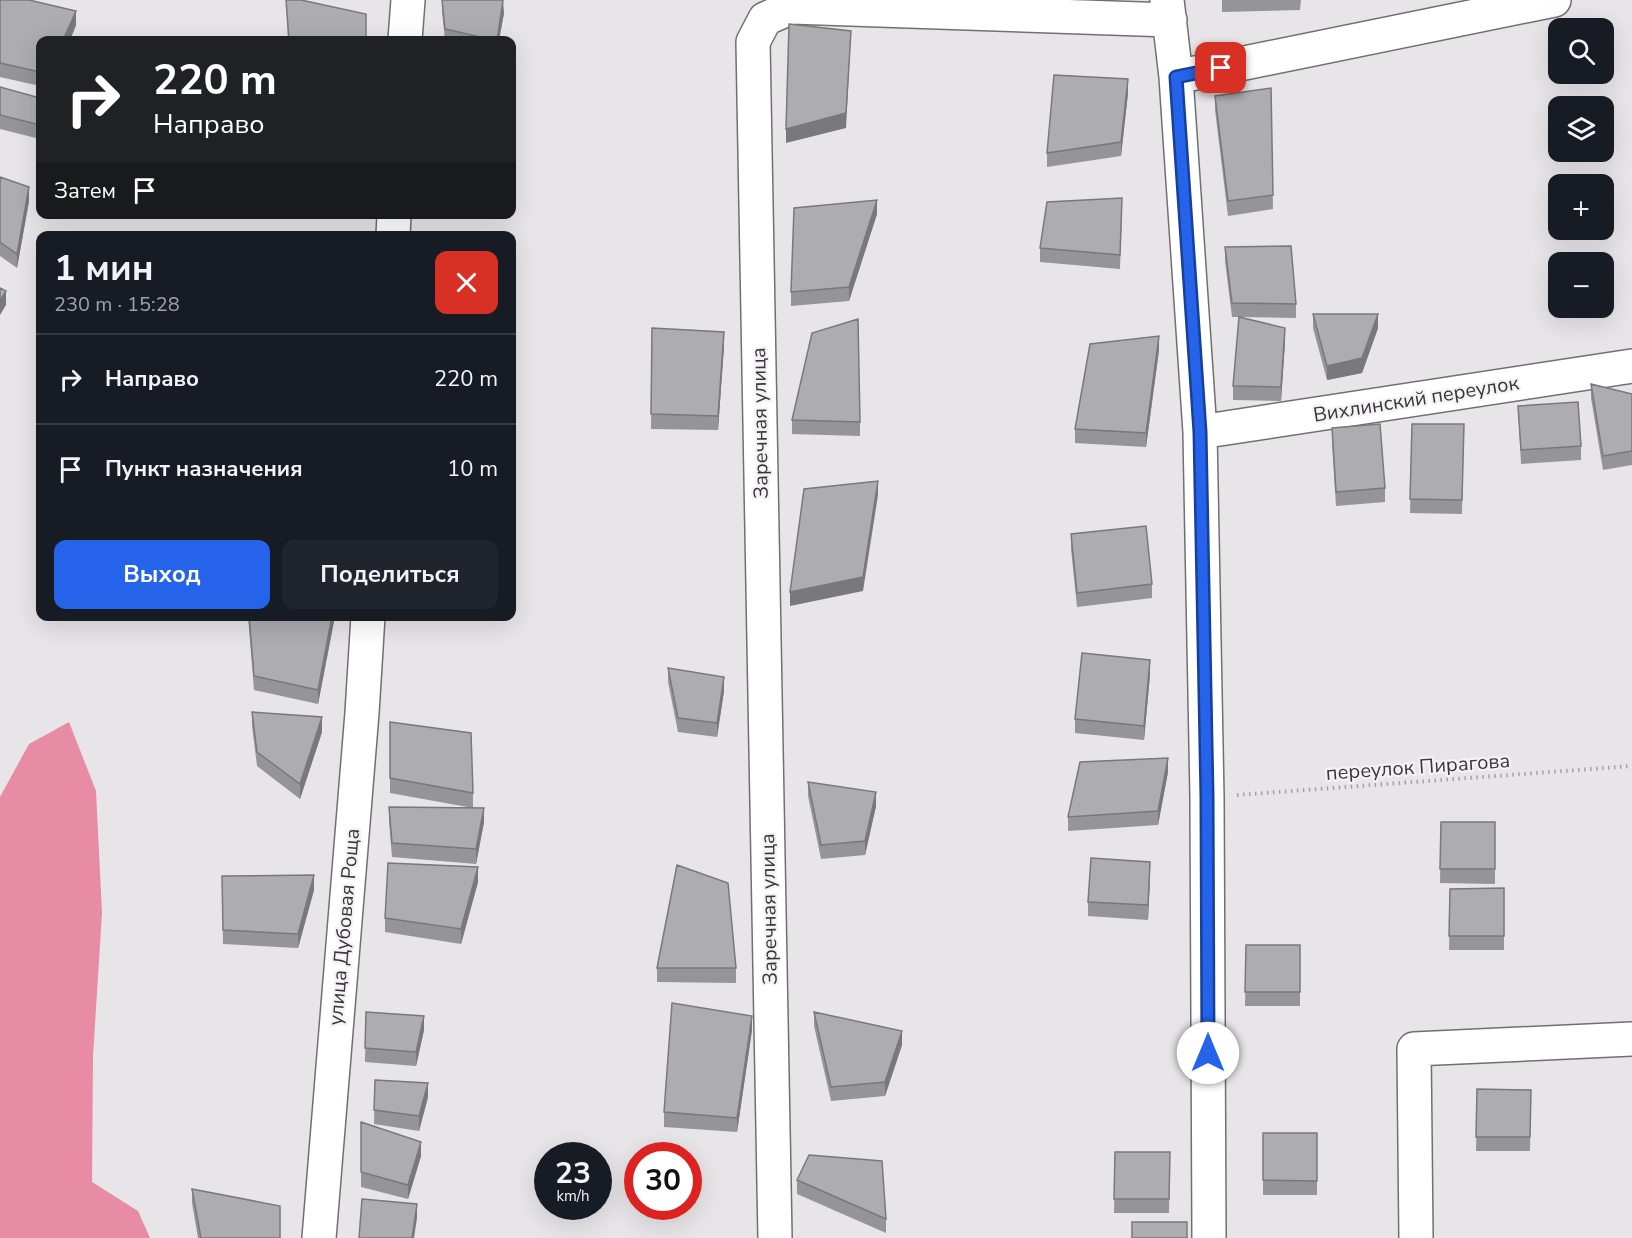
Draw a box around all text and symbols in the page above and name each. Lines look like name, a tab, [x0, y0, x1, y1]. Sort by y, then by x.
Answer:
map controls	[1548, 18, 1614, 318]
button: search	[1548, 18, 1614, 84]
pin	[1195, 42, 1246, 93]
icon: arrive	[1204, 51, 1237, 84]
text: 220 m	[153, 52, 277, 109]
icon: right	[54, 60, 132, 138]
button: layers	[1548, 96, 1614, 162]
text: Направо	[153, 106, 264, 143]
icon: arrive	[128, 174, 161, 207]
button: +	[1548, 174, 1614, 240]
text: Затем	[54, 176, 116, 206]
text: 1 мин	[54, 244, 154, 293]
button: close	[435, 251, 498, 314]
button: −	[1548, 252, 1614, 318]
text: 230 m · 15:28	[54, 291, 180, 318]
street label: Заречная улица	[745, 347, 775, 499]
icon: right	[54, 363, 87, 396]
text: Направо	[105, 364, 199, 394]
text: 220 m	[434, 364, 498, 394]
street label: Вихлинский переулок	[1311, 369, 1521, 429]
icon: arrive	[54, 453, 87, 486]
text: Пункт назначения	[105, 454, 303, 484]
text: 10 m	[447, 454, 498, 484]
button: Выход	[54, 540, 270, 609]
button: Поделиться	[282, 540, 498, 609]
street label: переулок Пирагова	[1325, 747, 1511, 787]
street label: улица Дубовая Роща	[322, 827, 366, 1027]
street label: Заречная улица	[754, 833, 784, 985]
position arrow	[1176, 1021, 1240, 1085]
speed limit sign: 30	[624, 1142, 702, 1220]
text: 23	[555, 1153, 591, 1194]
text: km/h	[556, 1186, 590, 1206]

